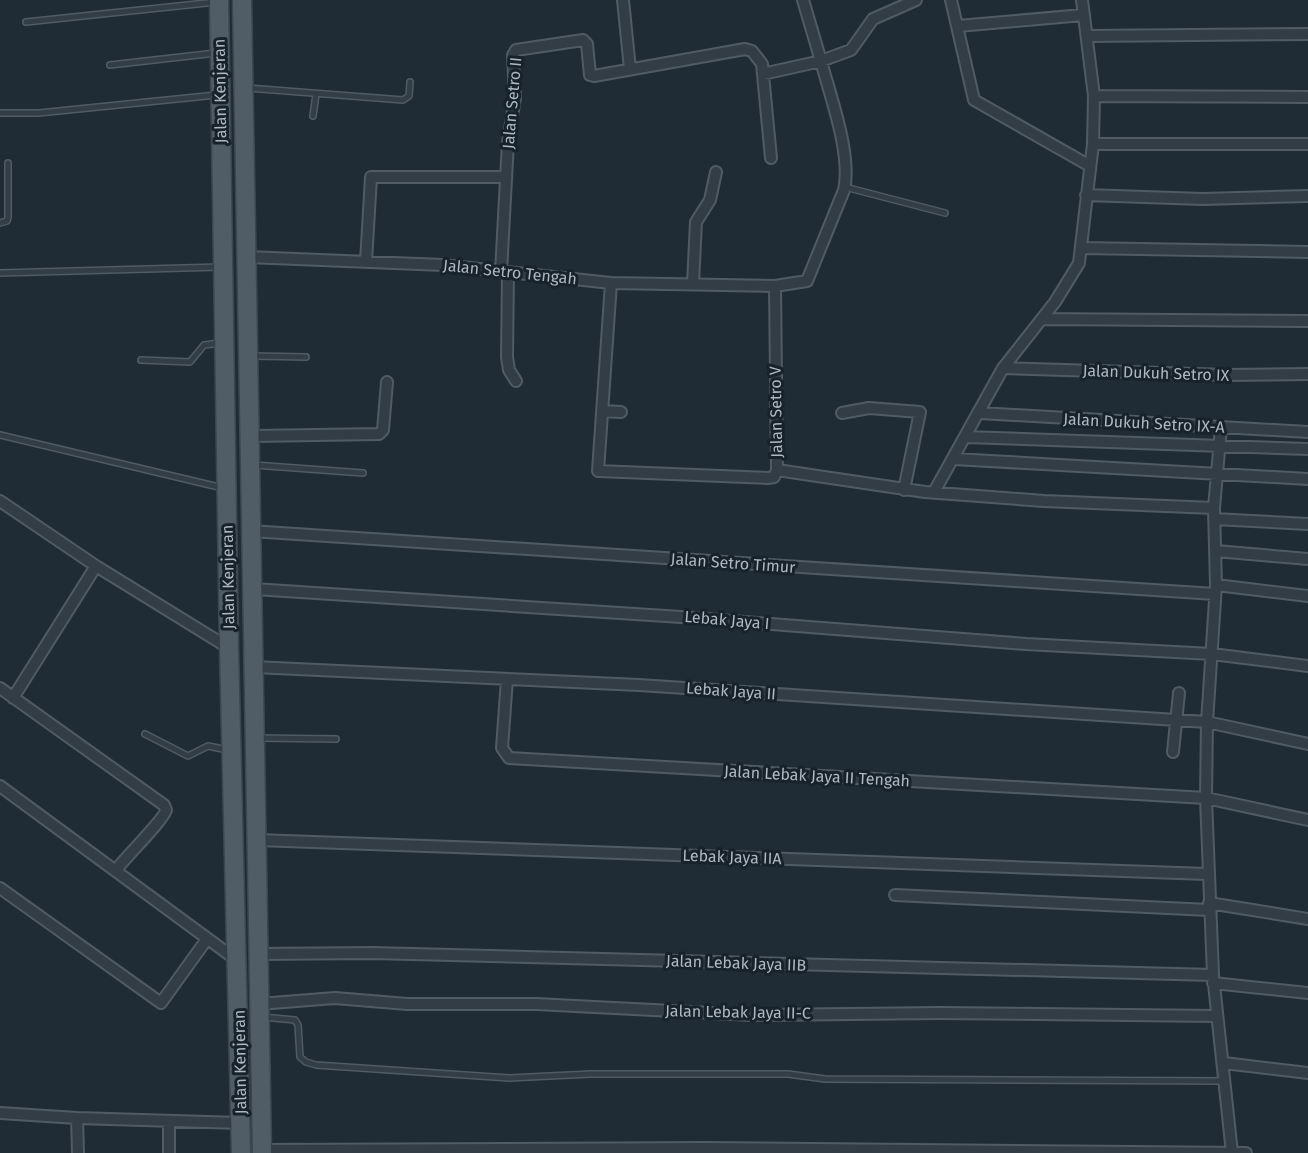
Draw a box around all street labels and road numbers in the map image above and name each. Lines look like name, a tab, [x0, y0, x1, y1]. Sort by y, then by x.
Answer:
street label: Jalan Kenjeran	[210, 39, 230, 143]
street label: Jalan Setro II	[499, 56, 525, 150]
street label: Jalan Setro Tengah	[442, 256, 578, 288]
street label: Jalan Dukuh Setro IX	[1082, 361, 1230, 385]
street label: Jalan Setro V	[766, 366, 786, 458]
street label: Jalan Dukuh Setro IX-A	[1063, 409, 1226, 437]
street label: Jalan Kenjeran	[218, 525, 238, 629]
street label: Jalan Setro Timur	[670, 549, 797, 577]
street label: Lebak Jaya I	[684, 607, 770, 633]
street label: Lebak Jaya II	[685, 678, 777, 704]
street label: Jalan Lebak Jaya II Tengah	[723, 762, 911, 790]
street label: Lebak Jaya IIA	[682, 846, 783, 868]
street label: Jalan Lebak Jaya IIB	[666, 951, 807, 975]
street label: Jalan Lebak Jaya II-C	[665, 1001, 811, 1023]
street label: Jalan Kenjeran	[230, 1010, 250, 1114]

